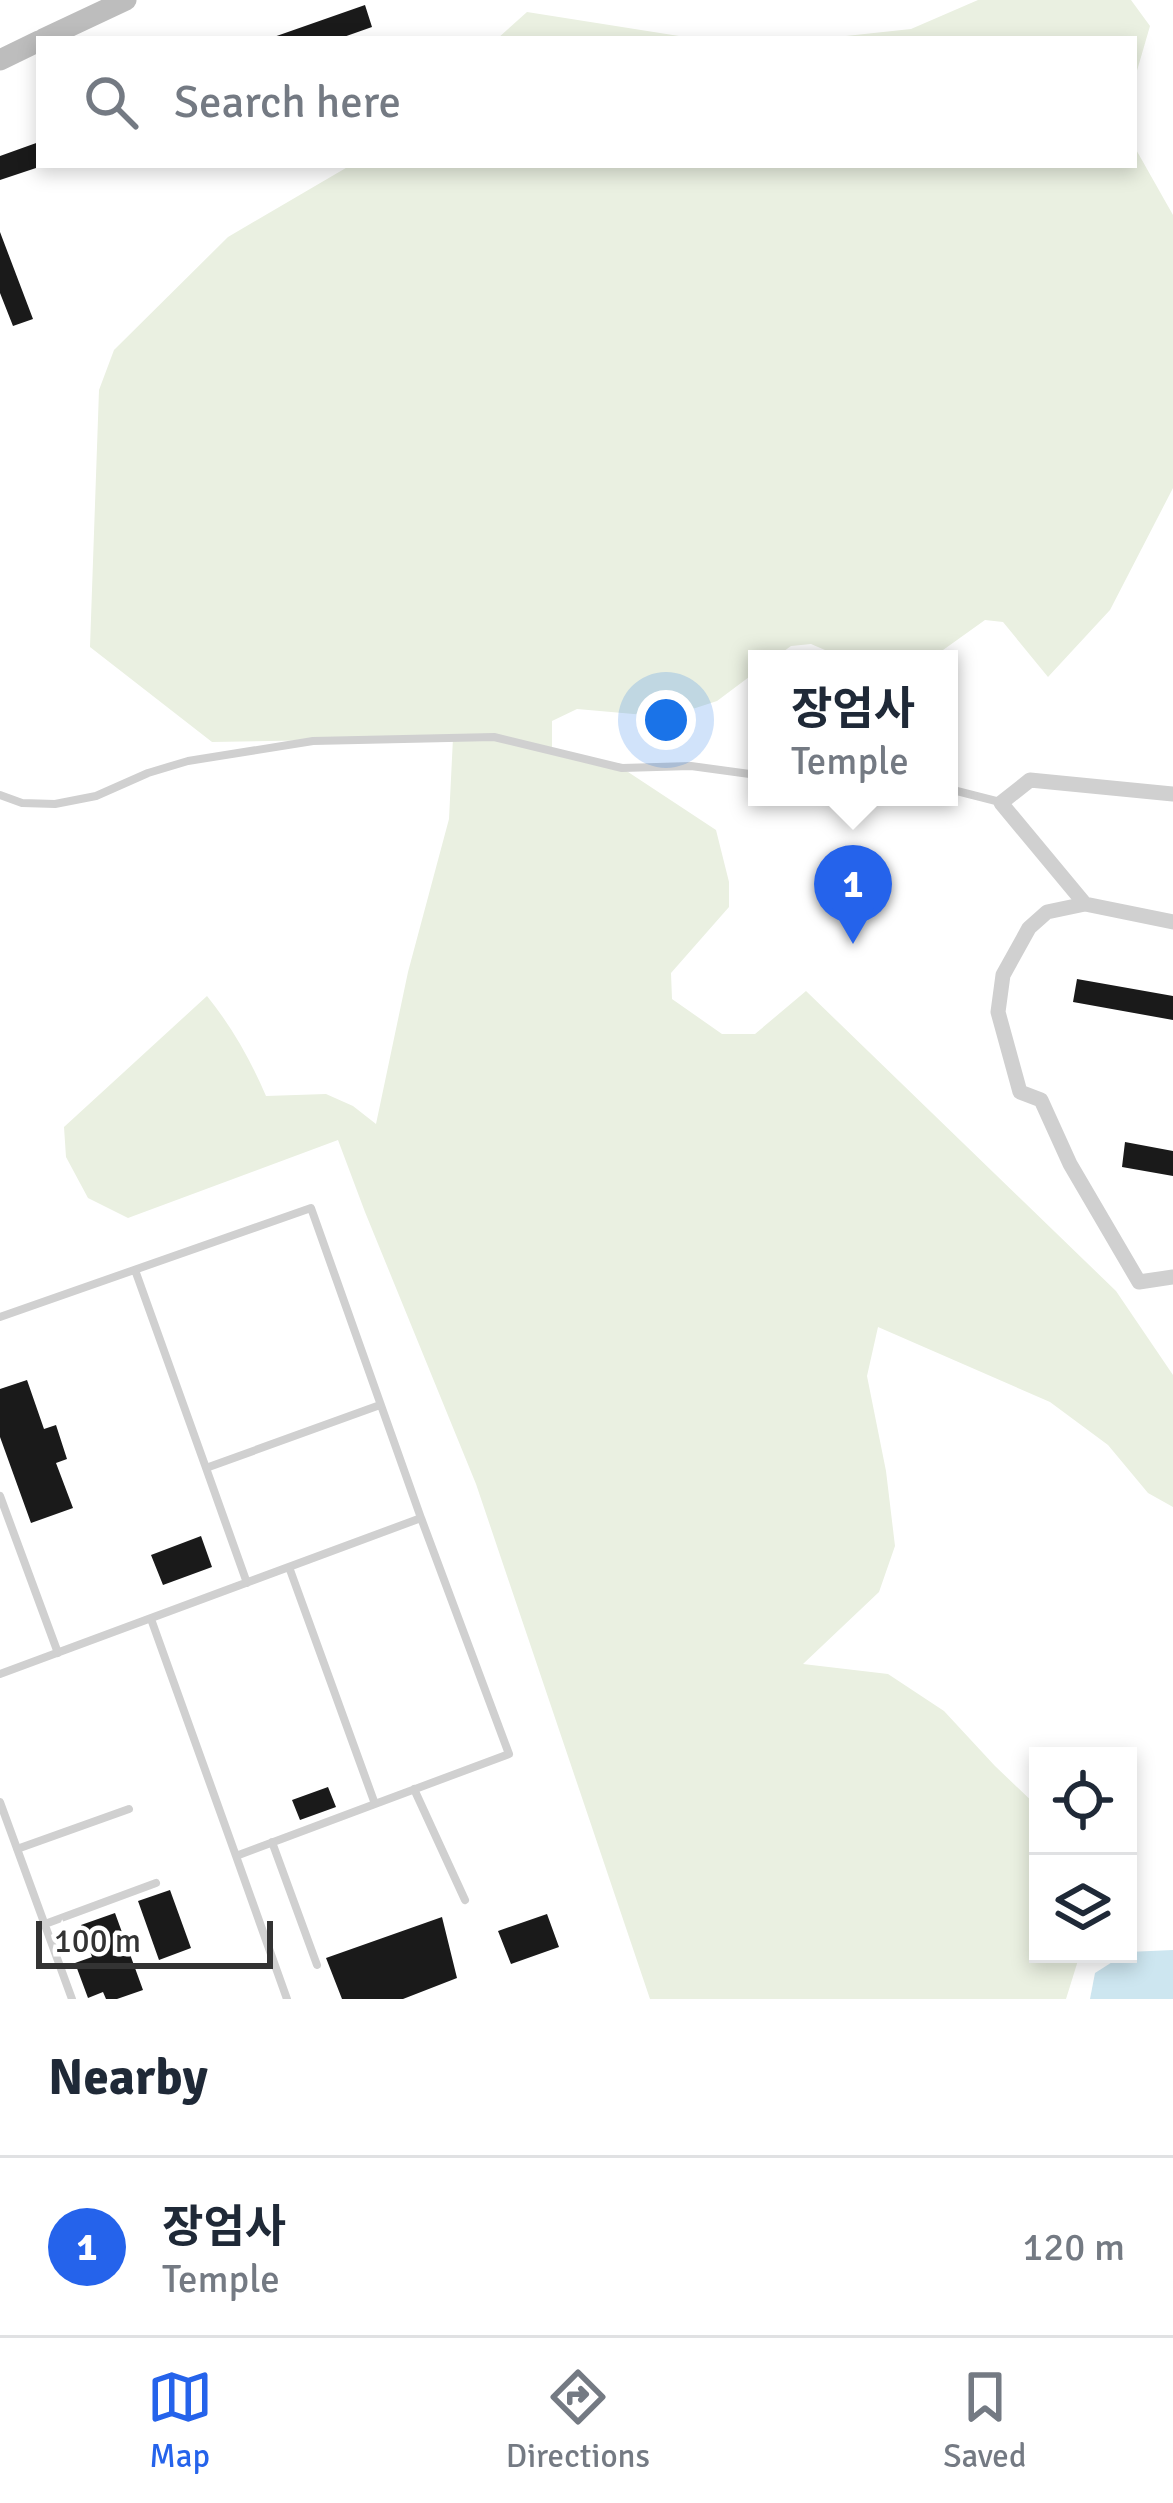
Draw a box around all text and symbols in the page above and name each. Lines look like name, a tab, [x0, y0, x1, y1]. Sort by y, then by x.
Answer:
search box	[36, 36, 1137, 168]
icon: search	[78, 69, 144, 135]
text: Search here	[174, 75, 401, 130]
popup	[748, 650, 958, 806]
text: 장엄사	[791, 682, 915, 737]
your location	[636, 690, 696, 750]
text: Temple	[791, 737, 909, 785]
pin: 1	[814, 845, 892, 944]
map controls	[1029, 1747, 1137, 1963]
button: locate	[1029, 1747, 1137, 1855]
button: layers	[1029, 1855, 1137, 1963]
scale bar	[36, 1915, 273, 1968]
text: 100 m	[54, 1921, 141, 1962]
text: Nearby	[48, 2046, 208, 2109]
text: 장엄사	[162, 2200, 286, 2255]
text: 1	[76, 2223, 98, 2271]
text: 120 m	[1022, 2223, 1125, 2271]
text: Temple	[162, 2255, 280, 2303]
tab: Map	[147, 2364, 213, 2477]
tab: Directions	[506, 2364, 650, 2477]
tab: Saved	[943, 2364, 1026, 2477]

